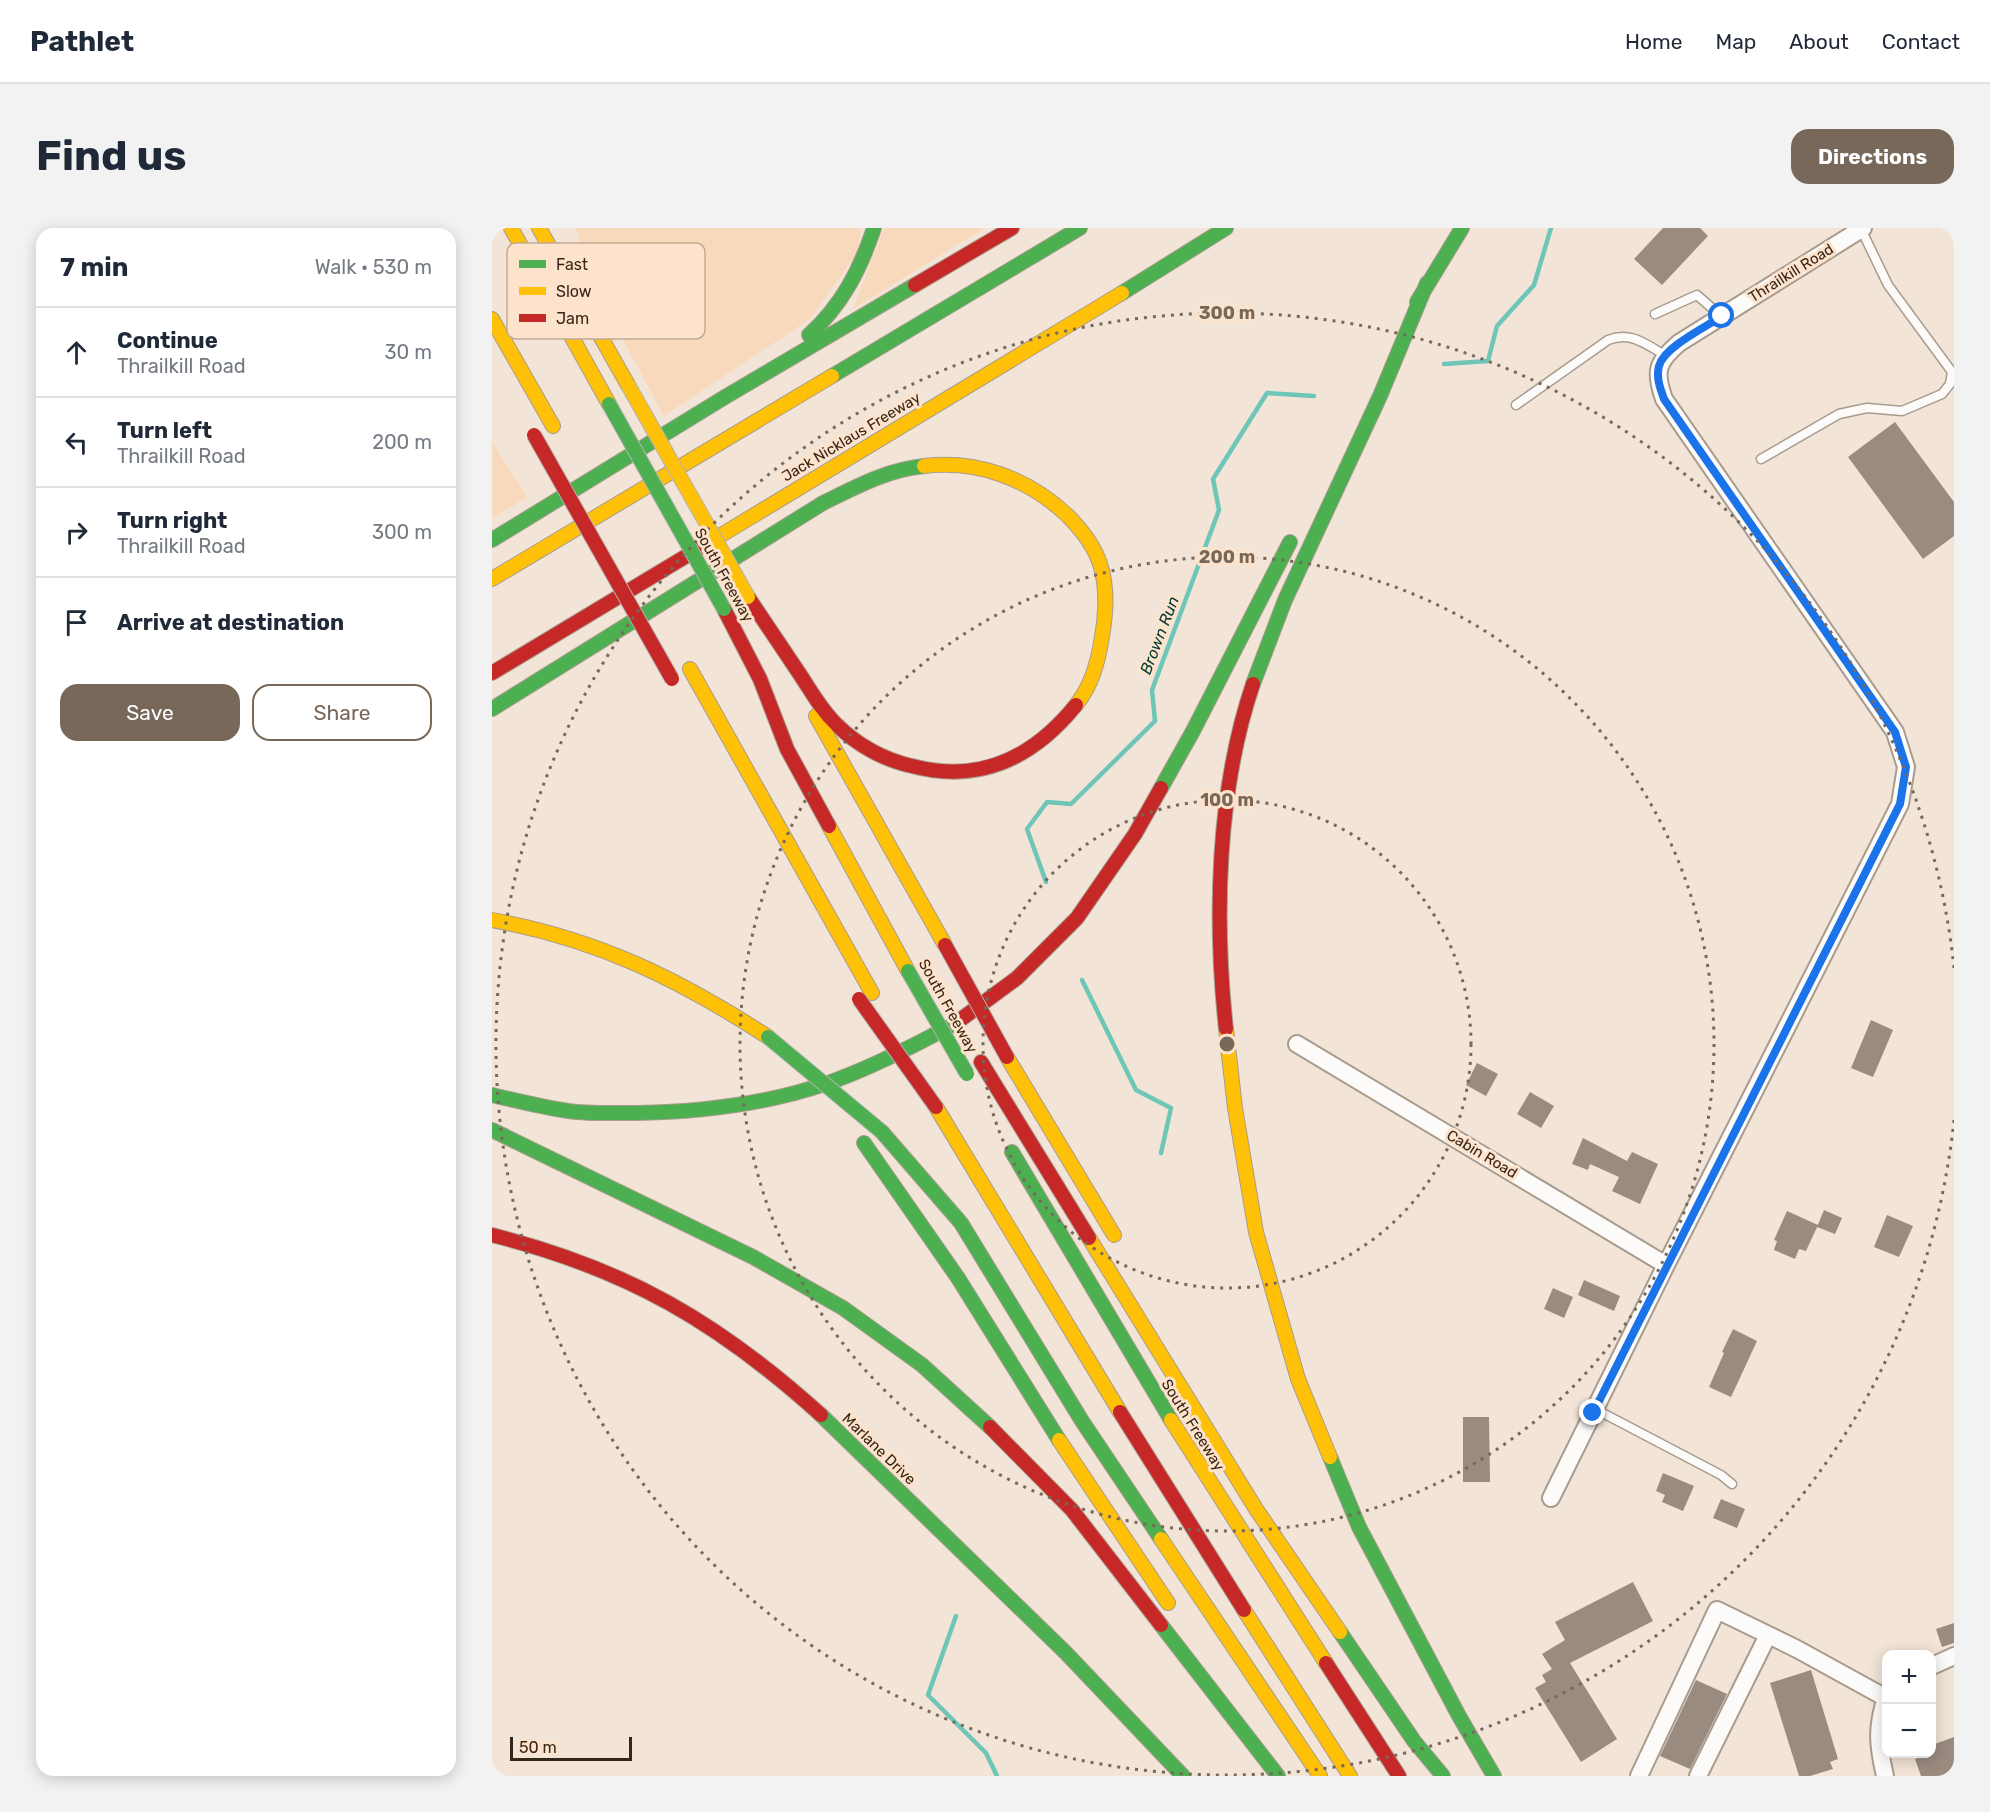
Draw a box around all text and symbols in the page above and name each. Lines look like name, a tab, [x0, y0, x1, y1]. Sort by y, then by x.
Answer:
text: Pathlet	[30, 25, 134, 58]
text: Home	[1625, 29, 1682, 54]
text: Map	[1715, 29, 1756, 54]
text: About	[1789, 29, 1849, 54]
text: Contact	[1882, 29, 1960, 54]
button: Directions	[1791, 129, 1954, 184]
text: Find us	[36, 131, 187, 181]
street label: Thrailkill Road	[1745, 240, 1837, 306]
legend	[507, 243, 705, 339]
text: 7 min	[60, 252, 128, 283]
text: Walk · 530 m	[315, 255, 432, 279]
text: Fast	[556, 255, 588, 274]
text: Slow	[556, 282, 592, 301]
text: 300 m	[1199, 302, 1255, 324]
route start	[1708, 302, 1734, 328]
text: Jam	[556, 309, 589, 328]
text: Continue	[117, 327, 218, 354]
icon: ahead	[60, 336, 93, 369]
text: 30 m	[385, 340, 432, 364]
text: Thrailkill Road	[117, 354, 246, 378]
street label: Jack Nicklaus Freeway	[778, 388, 924, 486]
text: Turn left	[117, 417, 212, 444]
icon: left	[60, 426, 93, 459]
text: 200 m	[372, 430, 432, 454]
text: Thrailkill Road	[117, 444, 246, 468]
text: Turn right	[117, 507, 227, 534]
icon: right	[60, 516, 93, 549]
text: 300 m	[372, 520, 432, 544]
street label: South Freeway	[691, 525, 757, 625]
text: Thrailkill Road	[117, 534, 246, 558]
text: 200 m	[1199, 546, 1255, 568]
water label: Brown Run	[1136, 593, 1183, 677]
icon: arrive	[60, 606, 93, 639]
text: Arrive at destination	[117, 609, 344, 636]
button: Save	[60, 684, 240, 741]
button: Share	[252, 684, 432, 741]
text: 100 m	[1200, 789, 1254, 811]
street label: South Freeway	[915, 956, 981, 1056]
centre of rings	[1217, 1034, 1237, 1054]
street label: Cabin Road	[1443, 1126, 1521, 1182]
street label: South Freeway	[1158, 1376, 1228, 1474]
route end	[1579, 1399, 1605, 1425]
street label: Marlane Drive	[839, 1410, 919, 1488]
map controls	[1882, 1650, 1936, 1758]
button: +	[1882, 1650, 1936, 1704]
button: −	[1882, 1704, 1936, 1758]
scale bar	[510, 1734, 632, 1762]
text: 50 m	[519, 1738, 557, 1757]

